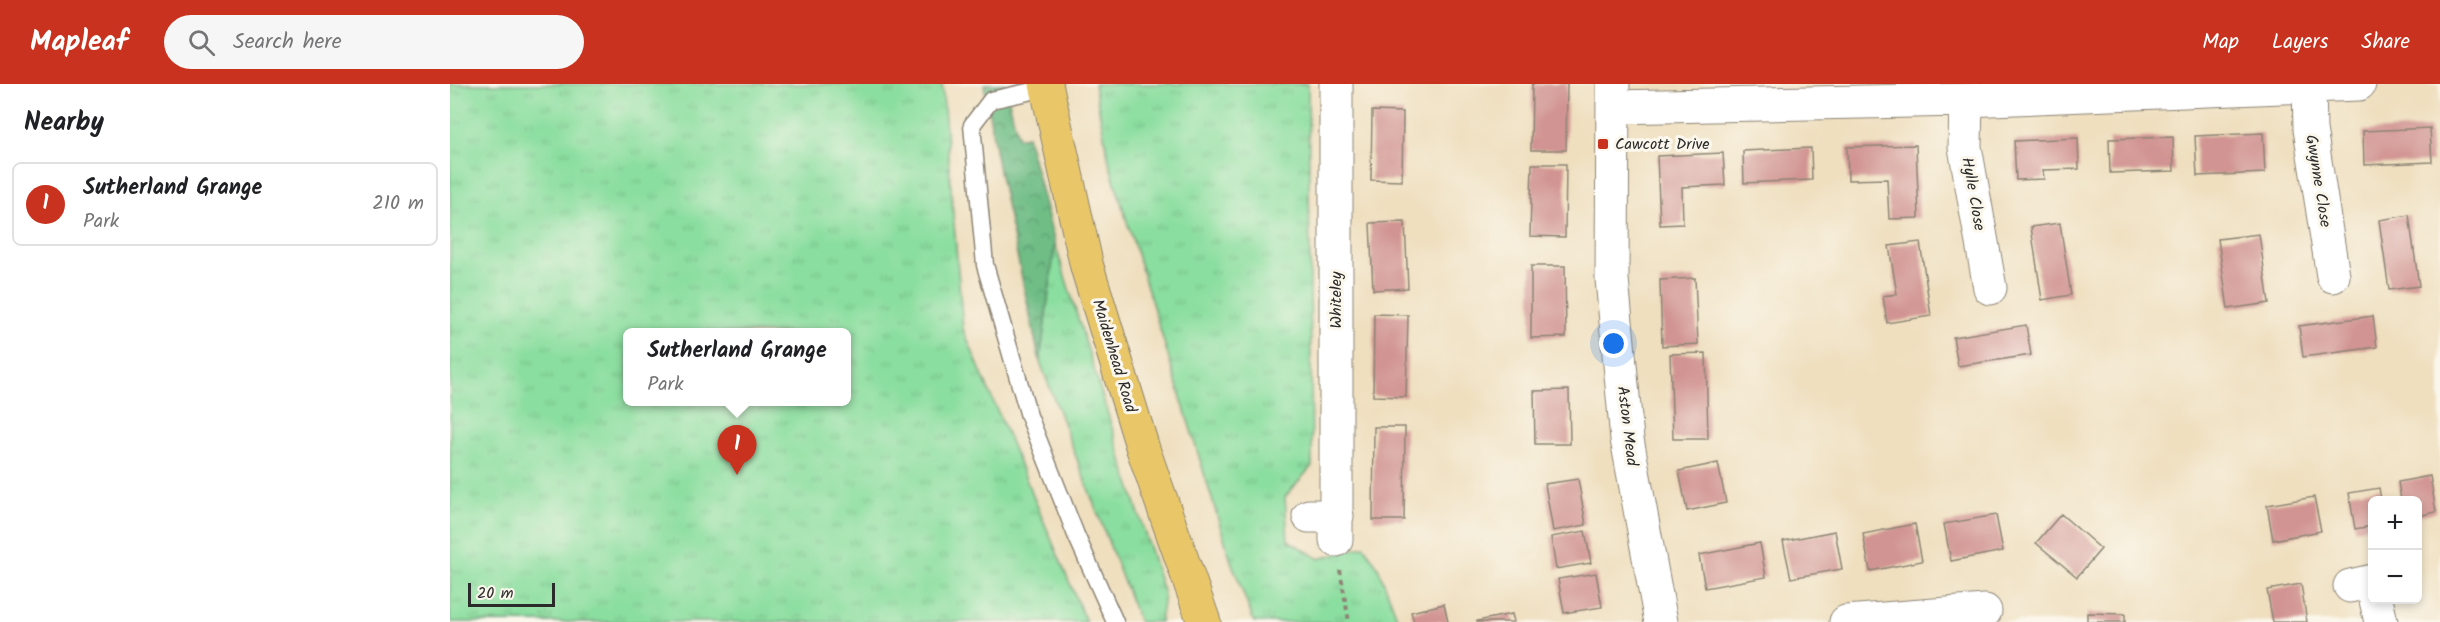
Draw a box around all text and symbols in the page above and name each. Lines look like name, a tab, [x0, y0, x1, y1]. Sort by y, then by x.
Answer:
search box	[164, 15, 584, 69]
text: Mapleaf	[30, 20, 128, 65]
text: Search here	[233, 25, 342, 60]
icon: search	[185, 26, 218, 59]
text: Map	[2202, 26, 2239, 59]
text: Layers	[2272, 26, 2328, 59]
text: Share	[2361, 26, 2410, 59]
text: Nearby	[24, 102, 104, 144]
place label: Cawcott Drive	[1615, 132, 1709, 157]
street label: Gwynne Close	[2298, 133, 2338, 229]
marker: Cawcott Drive	[1596, 137, 1610, 151]
street label: Hylle Close	[1954, 155, 1992, 233]
text: Sutherland Grange	[83, 171, 262, 206]
text: 1	[42, 188, 49, 220]
text: 210 m	[372, 188, 424, 220]
text: Park	[83, 206, 119, 238]
street label: Whiteley	[1324, 271, 1349, 328]
street label: Maidenhead Road	[1085, 296, 1143, 417]
popup	[623, 328, 851, 406]
your location	[1599, 329, 1628, 358]
text: Sutherland Grange	[647, 334, 827, 369]
text: Park	[647, 369, 684, 401]
street label: Aston Mead	[1610, 385, 1644, 468]
pin: 1	[718, 426, 756, 475]
map controls	[2368, 496, 2422, 604]
button: +	[2368, 496, 2422, 550]
button: −	[2368, 550, 2422, 604]
scale bar	[468, 580, 555, 608]
text: 20 m	[477, 581, 513, 606]

